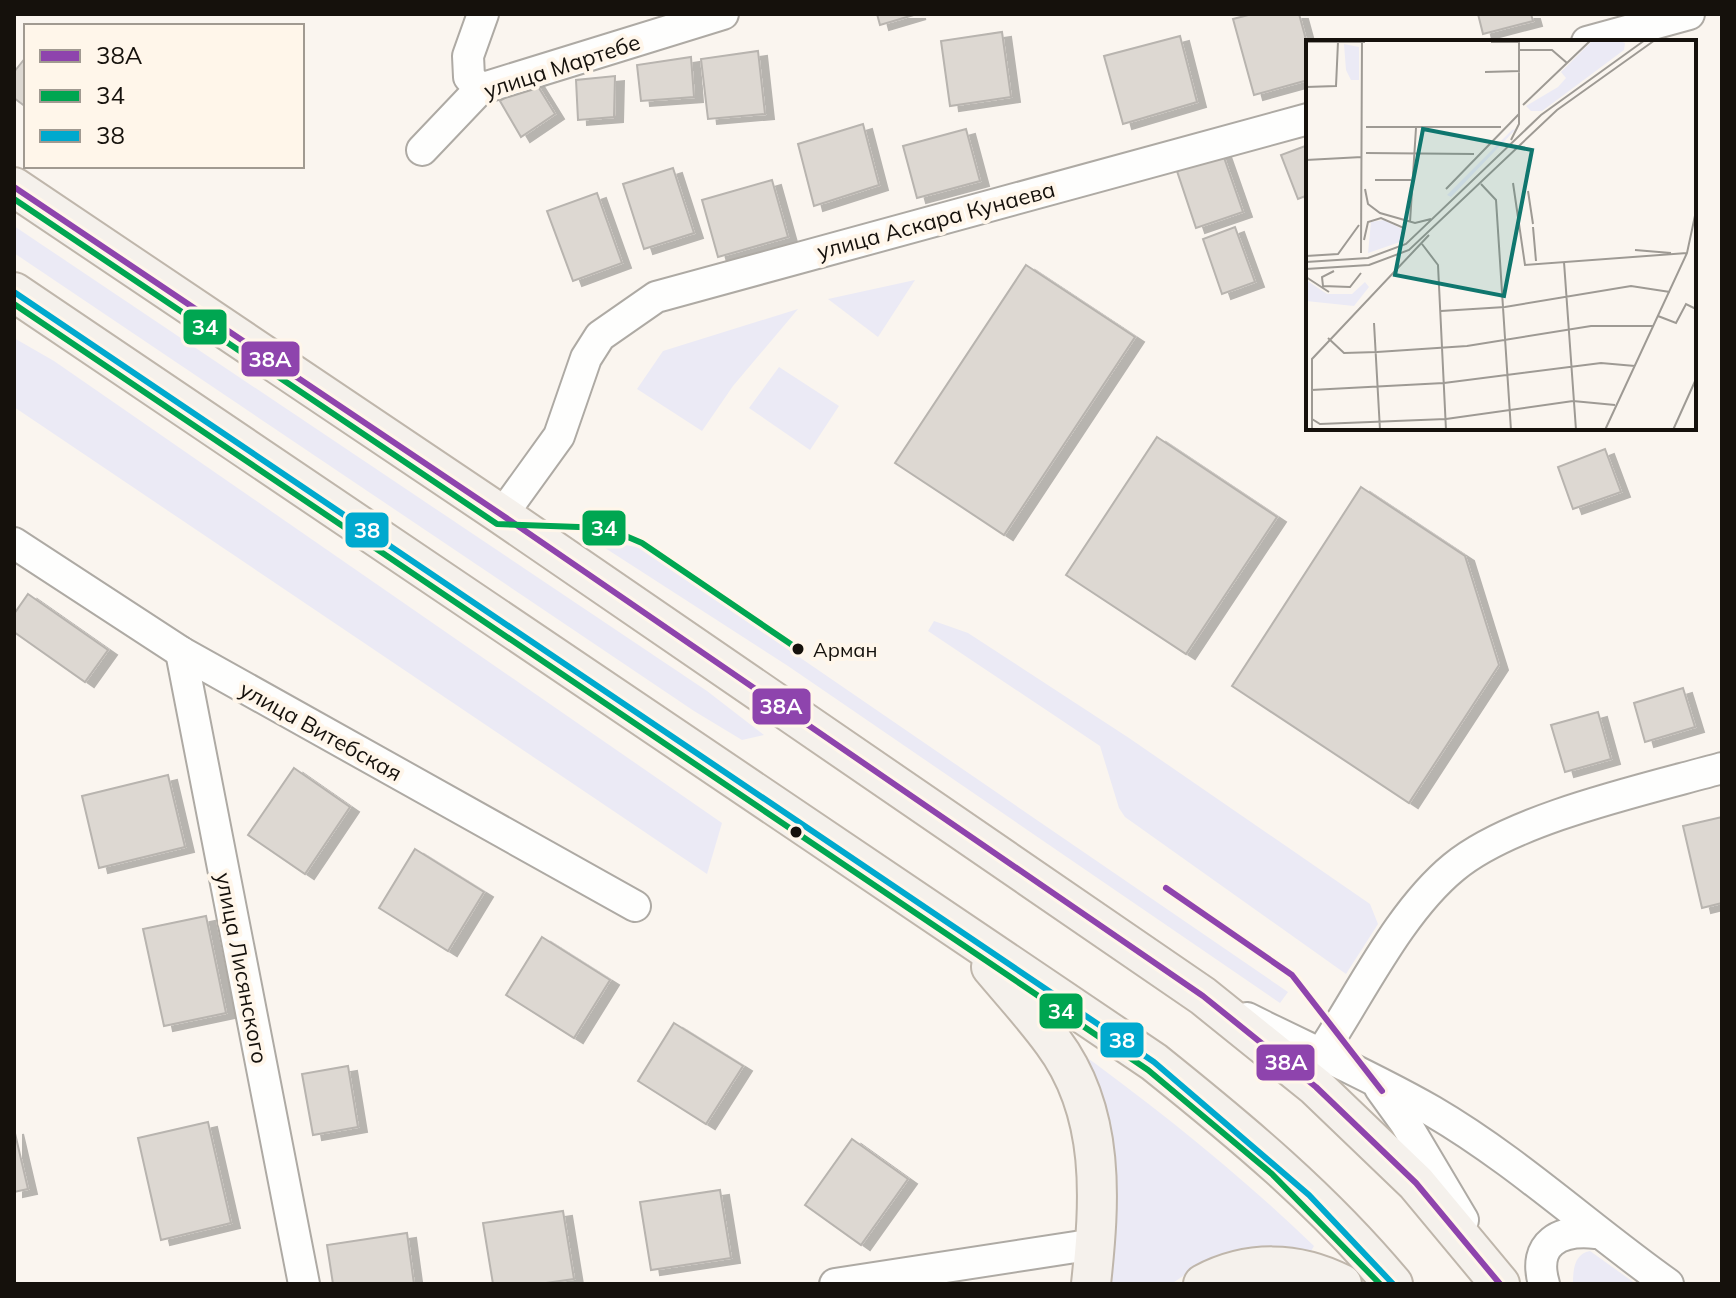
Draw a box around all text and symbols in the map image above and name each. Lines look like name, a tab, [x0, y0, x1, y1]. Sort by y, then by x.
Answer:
legend	[24, 24, 304, 168]
street label: улица Мартебе	[480, 28, 644, 104]
text: 38А	[96, 40, 143, 70]
inset map	[1306, 40, 1696, 430]
text: 34	[96, 80, 125, 110]
text: 38	[96, 120, 125, 150]
street label: улица Аскара Кунаева	[814, 175, 1058, 265]
line badge: 34	[182, 308, 228, 346]
text: 34	[192, 313, 218, 341]
line badge: 38А	[240, 340, 301, 378]
text: 38А	[249, 345, 292, 373]
line badge: 34	[581, 509, 627, 547]
line badge: 38	[344, 511, 390, 549]
text: 34	[591, 514, 617, 542]
text: 38	[354, 516, 380, 544]
place label: Арман	[813, 637, 878, 662]
marker: Арман	[790, 641, 806, 657]
street label: улица Витебская	[235, 675, 407, 787]
line badge: 38А	[751, 687, 812, 726]
text: 38А	[760, 692, 803, 720]
unlabelled marker	[788, 824, 804, 840]
street label: улица Лисянского	[210, 870, 274, 1066]
line badge: 34	[1038, 992, 1084, 1030]
text: 34	[1048, 997, 1074, 1025]
line badge: 38	[1099, 1021, 1145, 1059]
text: 38	[1109, 1026, 1135, 1054]
line badge: 38А	[1255, 1043, 1316, 1082]
text: 38А	[1265, 1048, 1308, 1076]

